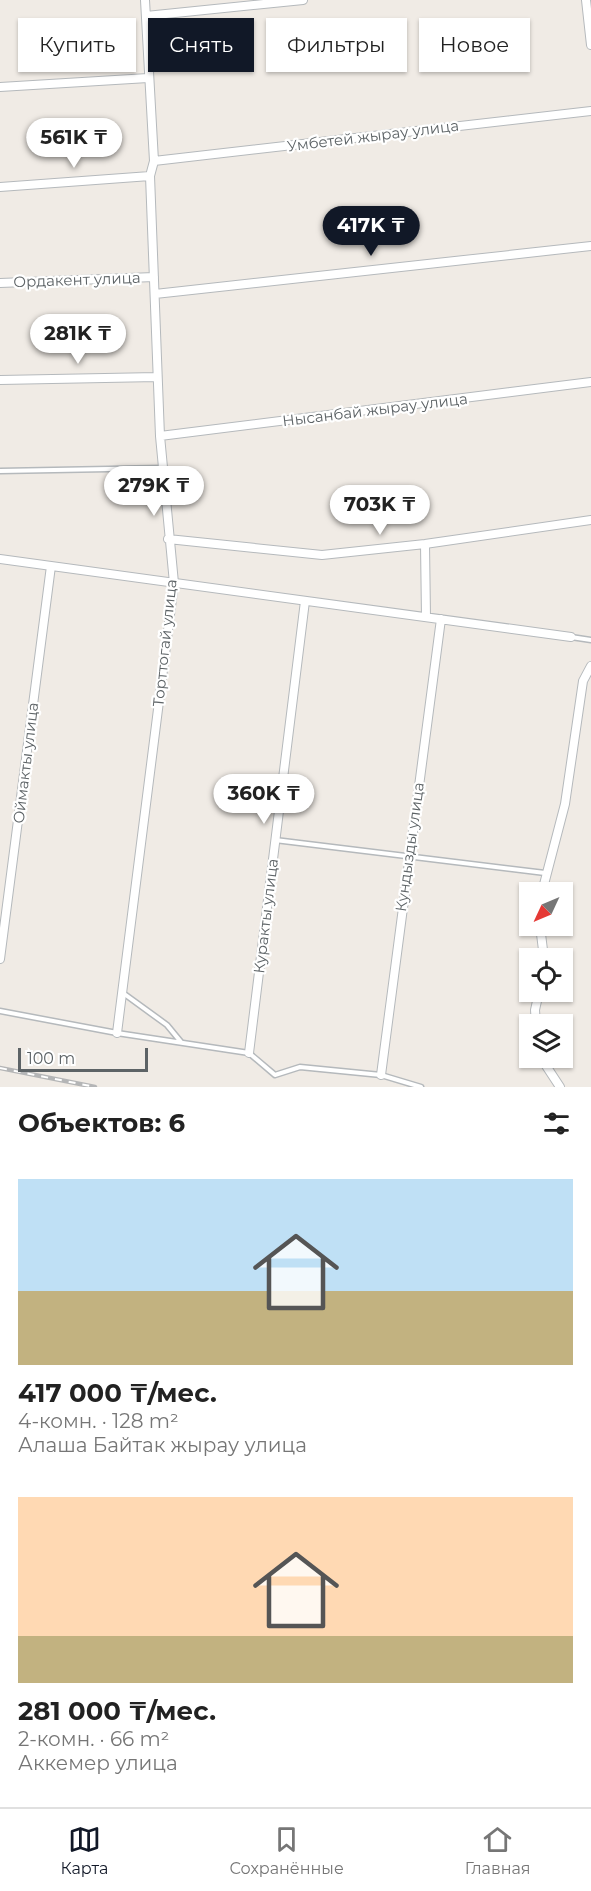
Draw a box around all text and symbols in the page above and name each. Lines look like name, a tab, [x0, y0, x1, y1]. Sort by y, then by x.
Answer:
chip: Купить	[18, 18, 136, 72]
chip: Снять	[148, 18, 254, 72]
chip: Фильтры	[266, 18, 407, 72]
chip: Новое	[419, 18, 530, 72]
street label: Умбетей жырау улица	[286, 116, 460, 155]
pin: 561K ₸	[25, 118, 123, 169]
text: 561K ₸	[40, 125, 108, 149]
pin: 417K ₸	[322, 206, 420, 257]
text: 417K ₸	[337, 213, 405, 237]
street label: Ордакент улица	[13, 268, 141, 291]
pin: 281K ₸	[29, 314, 127, 365]
text: 281K ₸	[44, 321, 112, 345]
street label: Нысанбай жырау улица	[281, 389, 469, 430]
pin: 279K ₸	[105, 466, 203, 517]
text: 279K ₸	[118, 473, 190, 497]
pin: 703K ₸	[331, 485, 429, 536]
text: 703K ₸	[344, 492, 416, 516]
street label: Торттогай улица	[148, 578, 181, 708]
street label: Оймакты улица	[9, 701, 42, 825]
pin: 360K ₸	[215, 774, 313, 825]
text: 360K ₸	[227, 781, 301, 805]
street label: Кундызды улица	[391, 781, 428, 913]
street label: Куракты улица	[249, 857, 282, 975]
north arrow	[519, 882, 573, 936]
map controls	[519, 882, 573, 1068]
button: locate	[519, 948, 573, 1002]
button: layers	[519, 1014, 573, 1068]
scale bar	[18, 1045, 148, 1072]
text: 100 m	[27, 1049, 75, 1068]
text: Объектов: 6	[18, 1107, 185, 1139]
icon: filters	[540, 1107, 573, 1140]
icon: home	[242, 1218, 350, 1326]
text: 417 000 ₸/мес.	[18, 1377, 217, 1409]
text: 4-комн. · 128 m²	[18, 1409, 179, 1433]
text: Алаша Байтак жырау улица	[18, 1433, 307, 1457]
icon: home	[242, 1536, 350, 1644]
text: 281 000 ₸/мес.	[18, 1695, 216, 1727]
text: 2-комн. · 66 m²	[18, 1727, 169, 1751]
text: Аккемер улица	[18, 1751, 178, 1775]
tab: Карта	[61, 1823, 108, 1878]
tab: Сохранённые	[229, 1823, 344, 1878]
tab: Главная	[465, 1823, 530, 1878]

